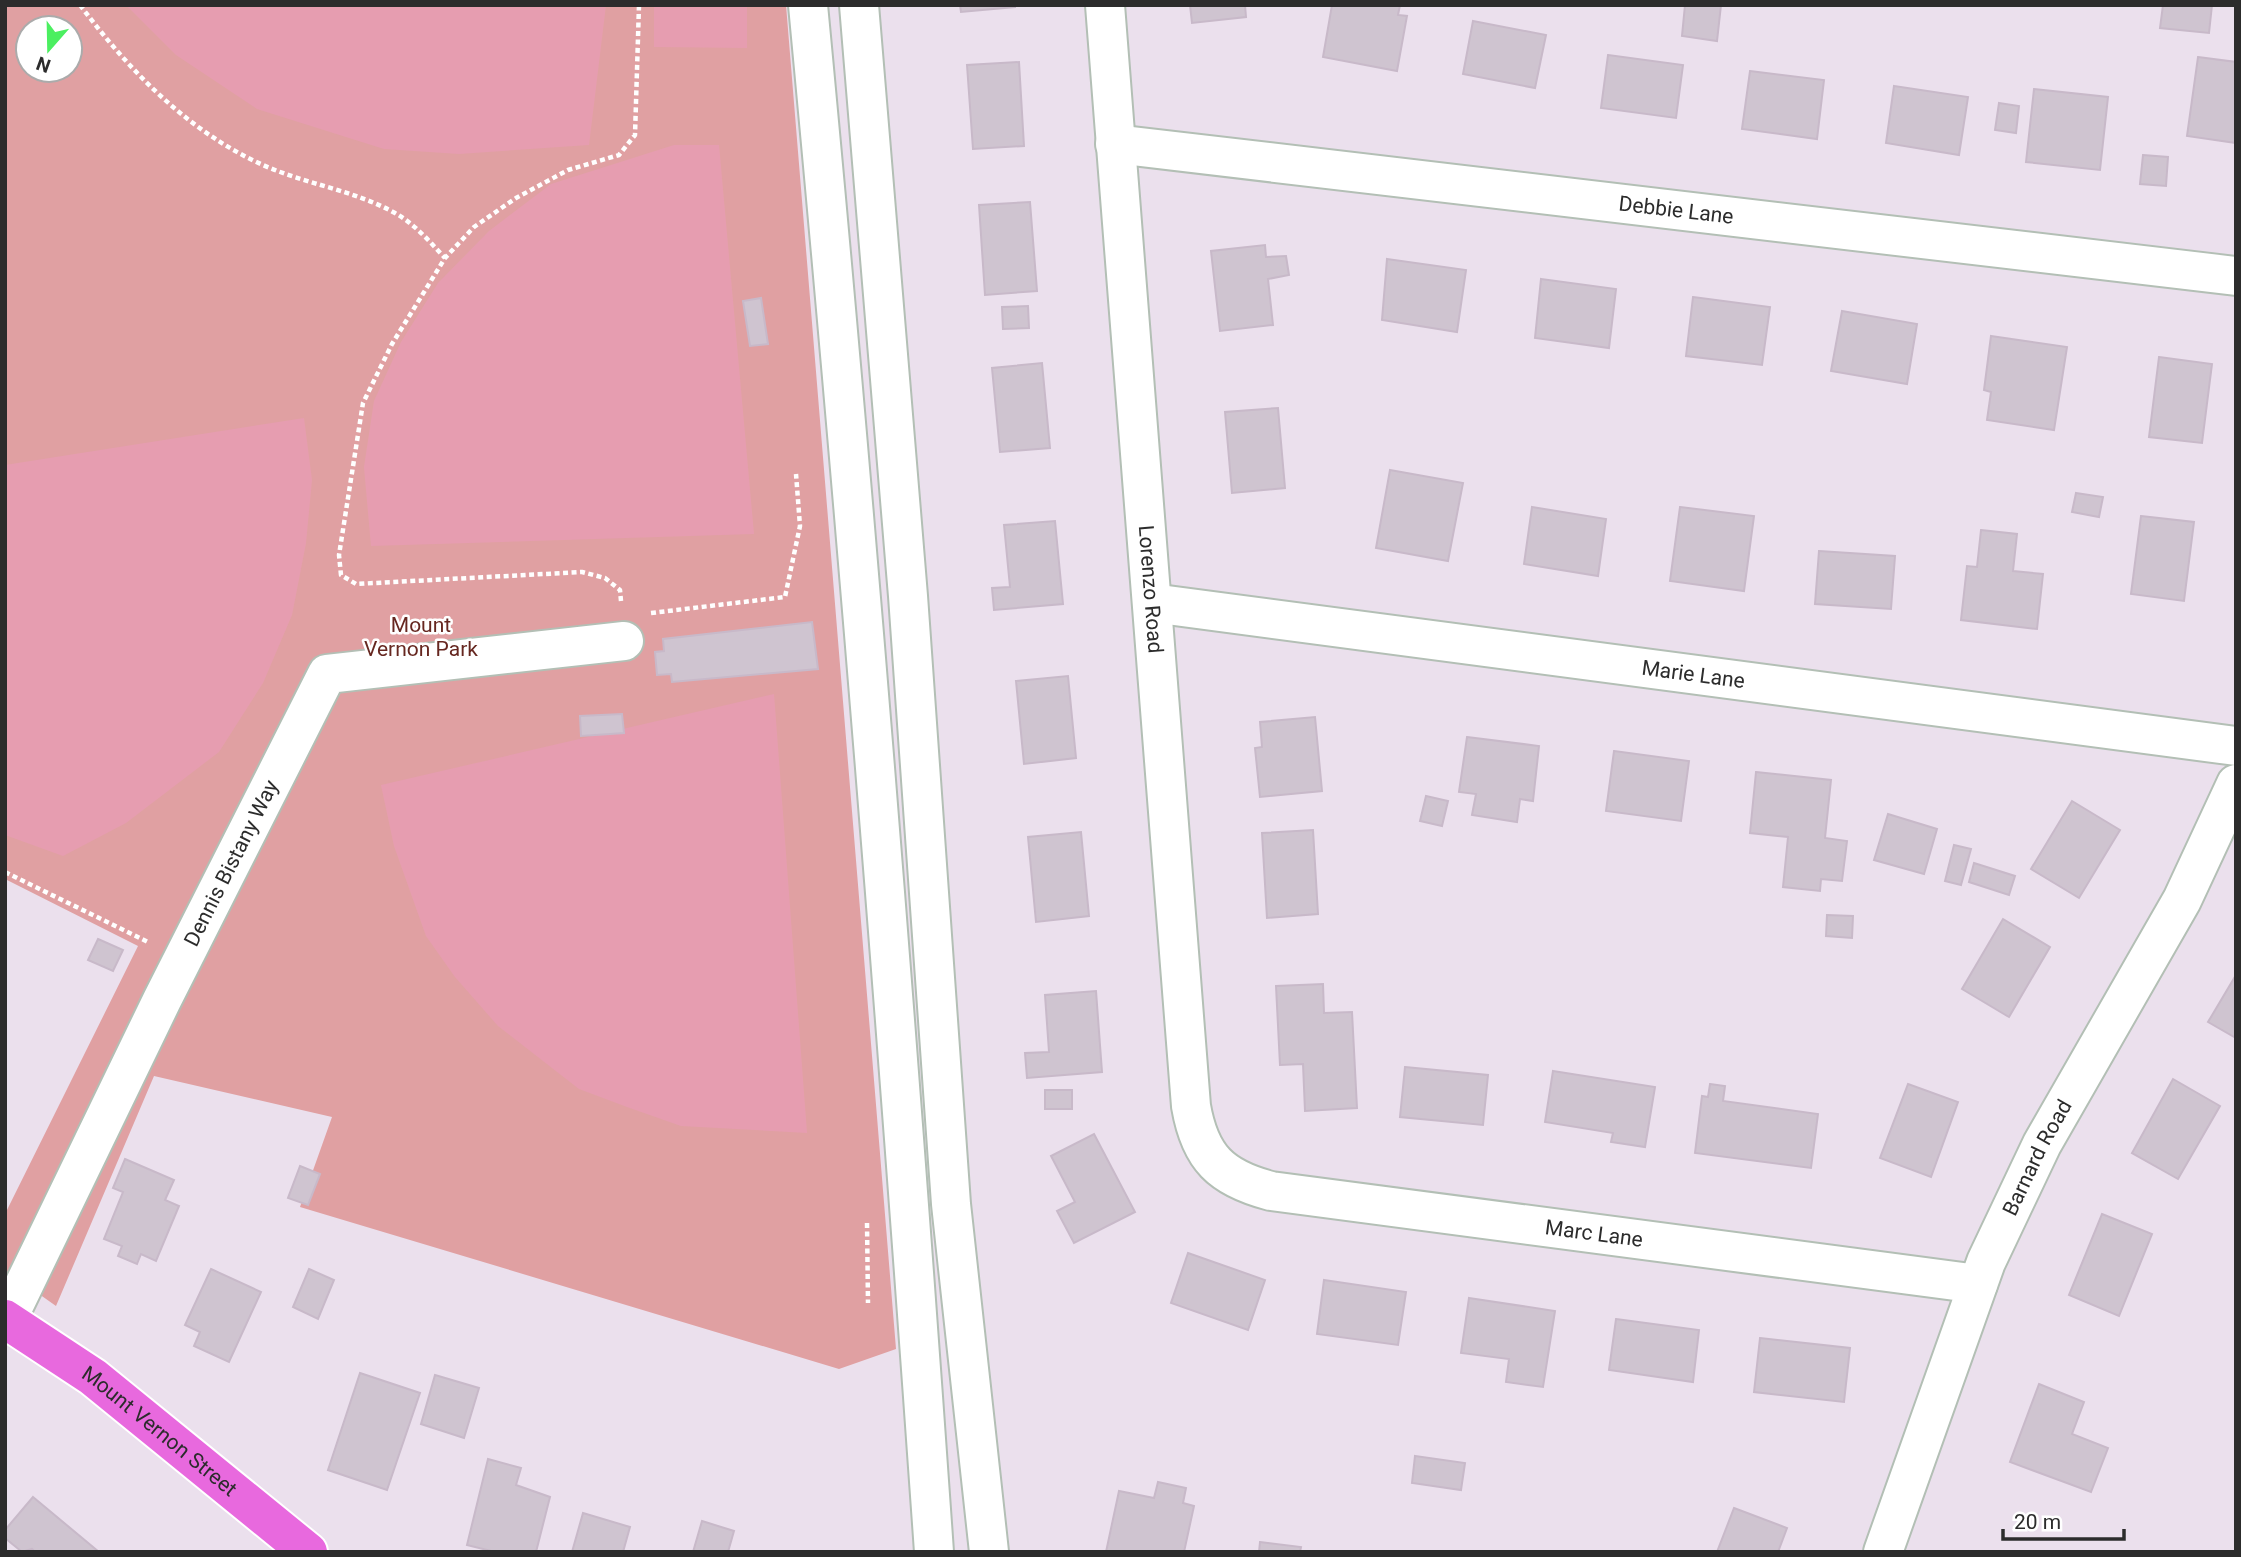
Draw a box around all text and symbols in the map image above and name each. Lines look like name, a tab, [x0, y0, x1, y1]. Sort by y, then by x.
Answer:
north arrow	[14, 14, 84, 84]
text: N	[33, 51, 54, 78]
street label: Debbie Lane	[1617, 191, 1735, 229]
street label: Lorenzo Road	[1134, 524, 1168, 654]
park label: Mount Vernon Park	[364, 613, 478, 661]
street label: Marie Lane	[1640, 656, 1746, 693]
street label: Dennis Bistany Way	[179, 776, 283, 950]
street label: Barnard Road	[1998, 1095, 2077, 1219]
street label: Marc Lane	[1544, 1215, 1644, 1252]
street label: Mount Vernon Street	[77, 1361, 242, 1501]
scale bar	[2003, 1498, 2124, 1542]
text: 20 m	[2014, 1510, 2061, 1534]

